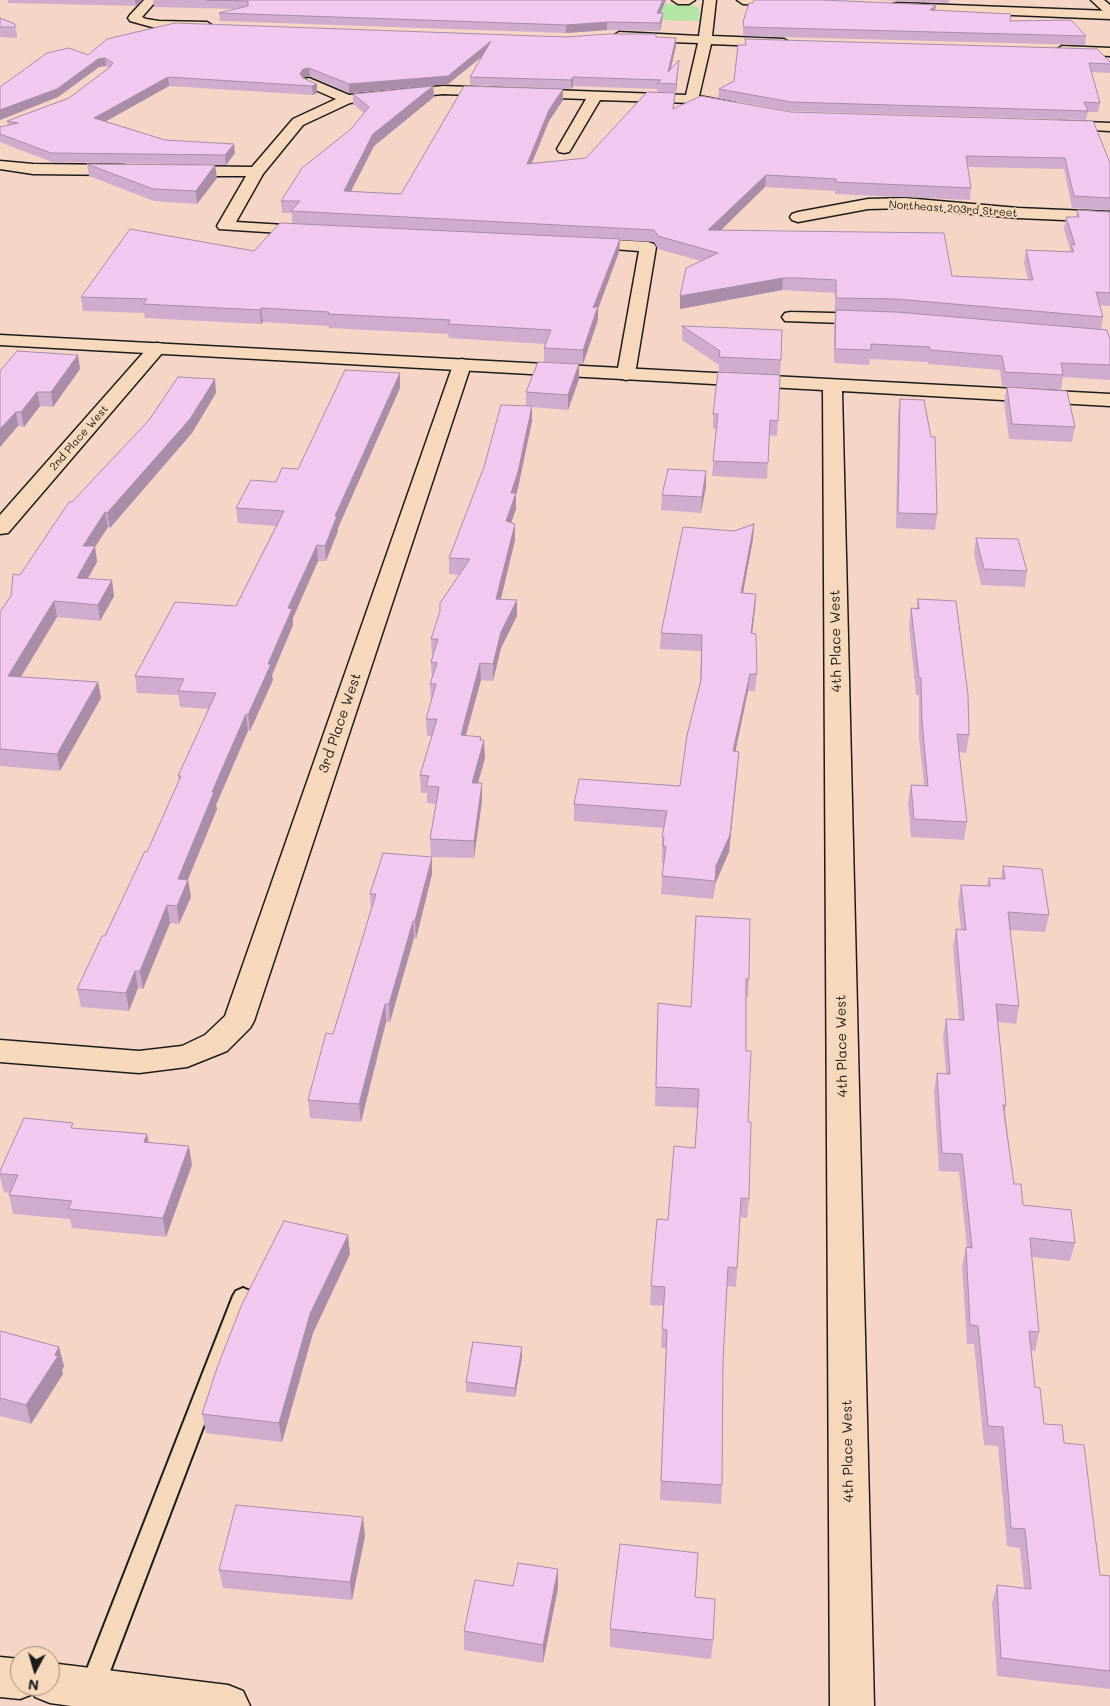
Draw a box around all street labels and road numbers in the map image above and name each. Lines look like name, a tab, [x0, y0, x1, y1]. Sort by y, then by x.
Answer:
street label: Northeast 203rd Street	[888, 198, 1018, 220]
street label: 2nd Place West	[47, 403, 111, 473]
street label: 4th Place West	[827, 589, 845, 693]
street label: 3rd Place West	[315, 671, 365, 775]
street label: 4th Place West	[833, 994, 851, 1098]
street label: 4th Place West	[839, 1399, 857, 1503]

